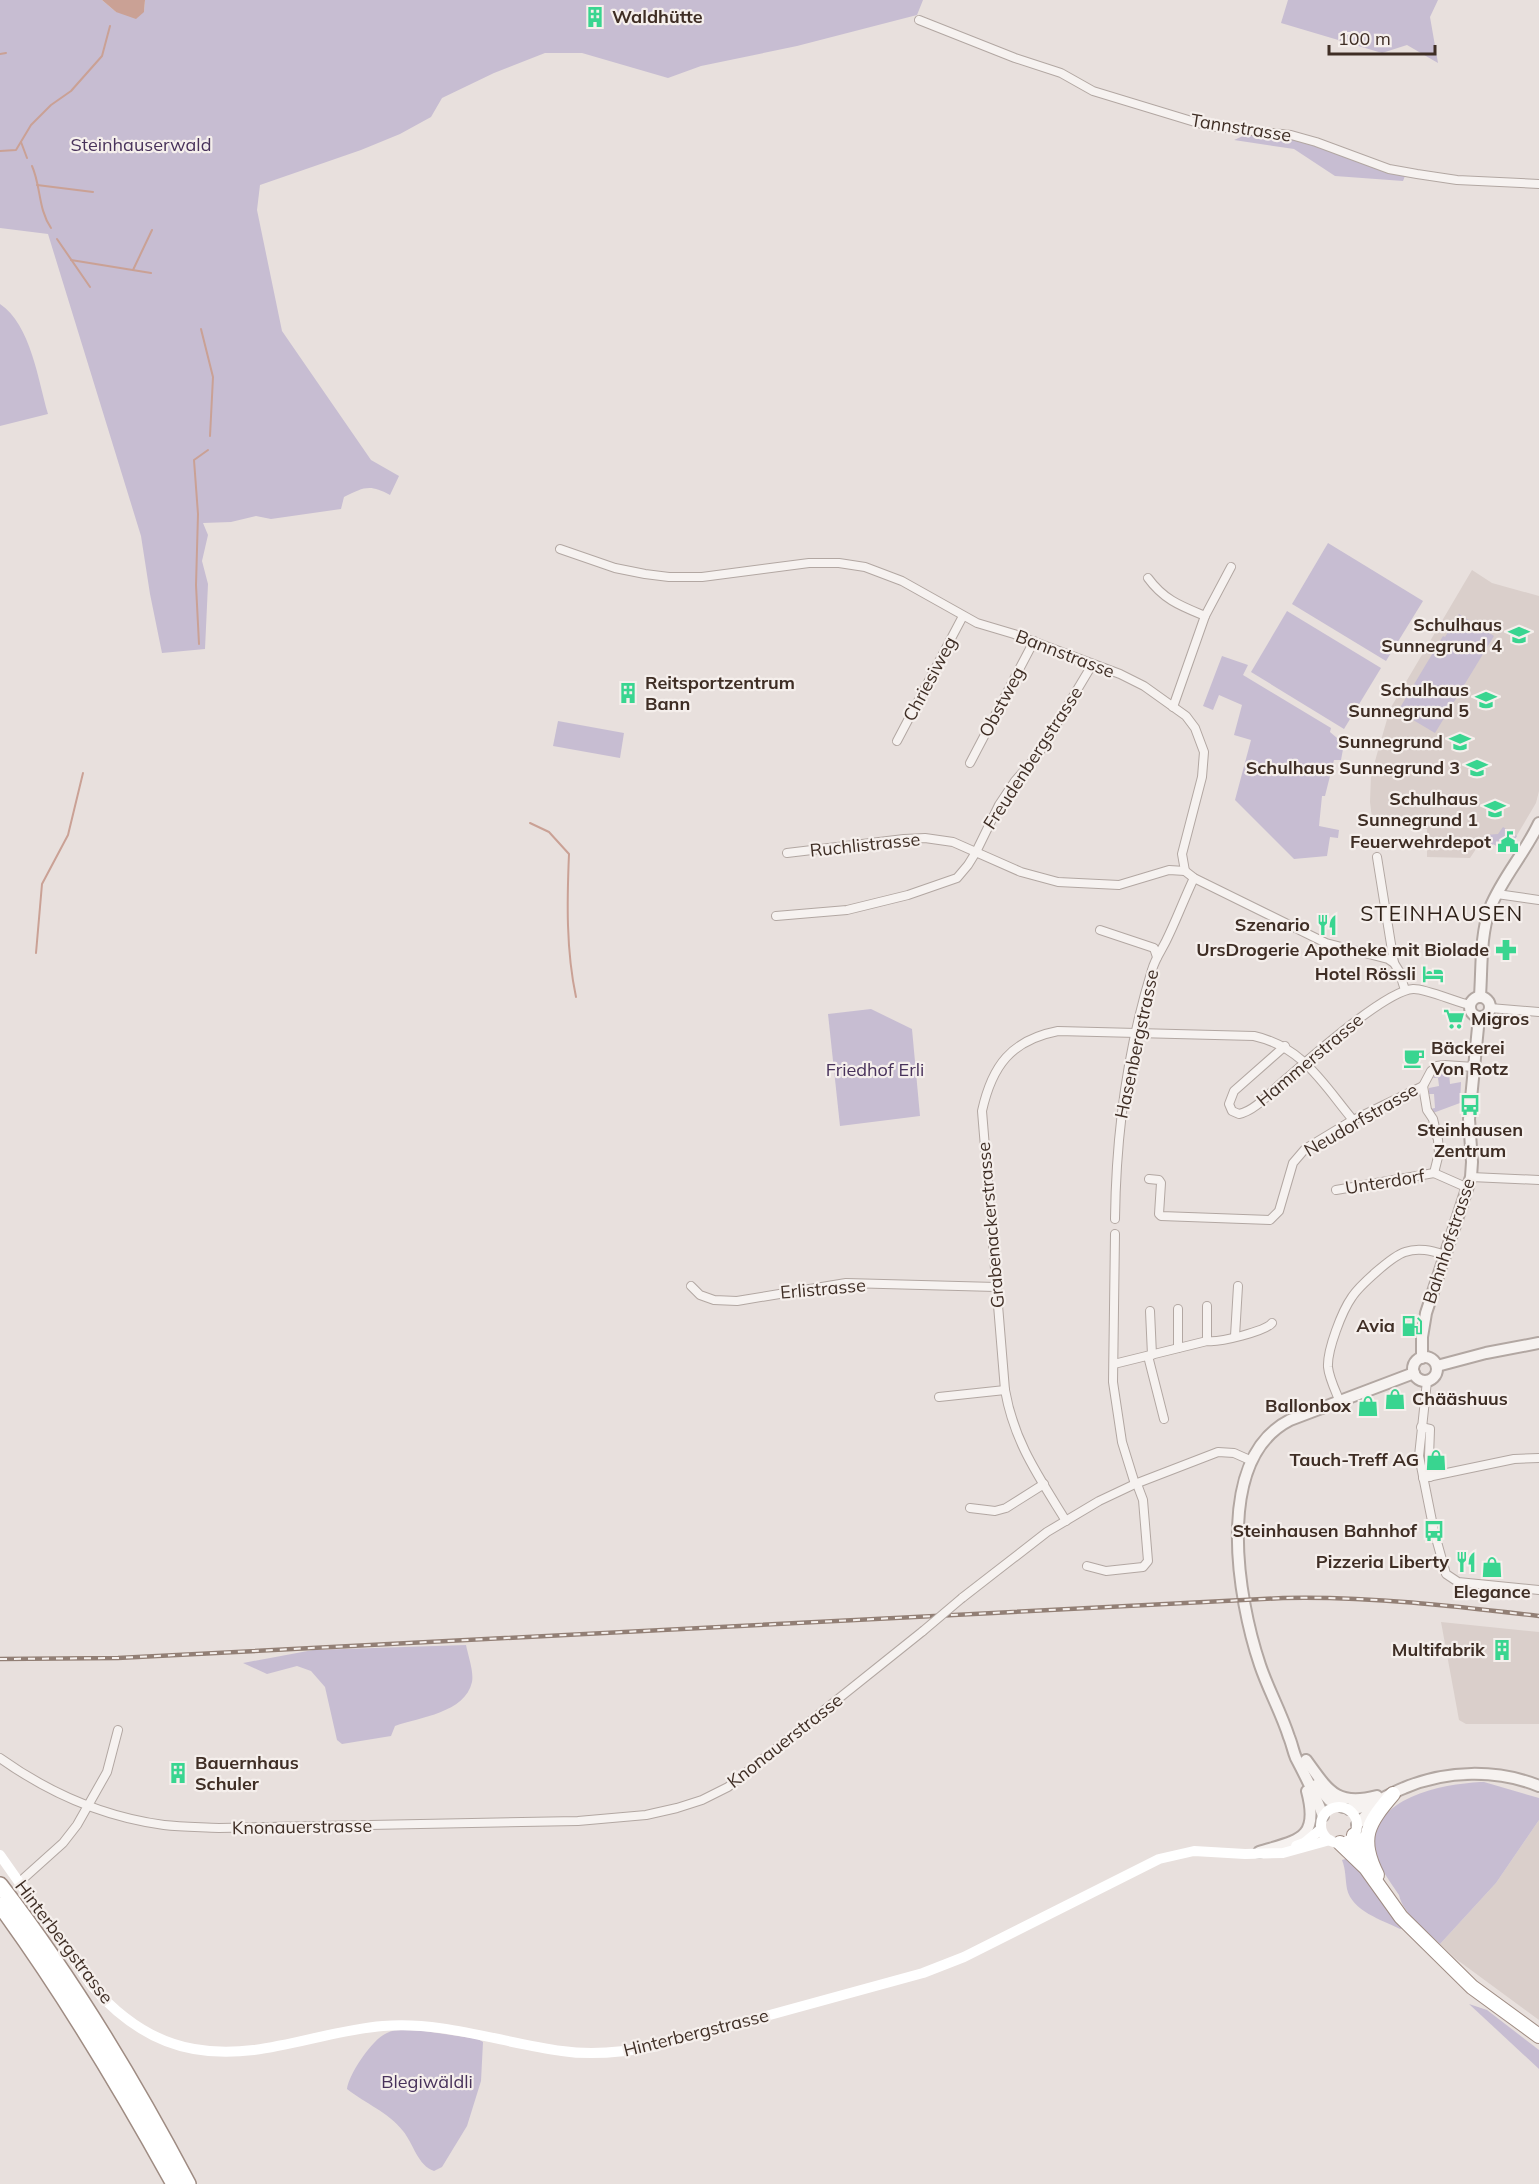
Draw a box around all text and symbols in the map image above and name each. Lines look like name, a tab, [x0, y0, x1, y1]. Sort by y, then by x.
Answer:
building icon: Waldhütte	[583, 5, 607, 29]
place label: Waldhütte	[612, 5, 703, 28]
scale bar	[1329, 18, 1436, 56]
text: 100 m	[1338, 27, 1391, 50]
street label: Tannstrasse	[1189, 108, 1293, 147]
park label: Steinhauserwald	[71, 133, 211, 156]
place label: Schulhaus Sunnegrund 4	[1381, 613, 1502, 657]
school or university icon: Schulhaus Sunnegrund 4	[1507, 623, 1531, 647]
street label: Bannstrasse	[1012, 624, 1118, 683]
street label: Chriesiweg	[898, 632, 962, 725]
street label: Obstweg	[974, 663, 1030, 741]
place label: Reitsportzentrum Bann	[645, 671, 795, 715]
place label: Schulhaus Sunnegrund 5	[1348, 678, 1469, 722]
building icon: Reitsportzentrum Bann	[616, 681, 640, 705]
street label: Freudenbergstrasse	[978, 682, 1087, 833]
school or university icon: Schulhaus Sunnegrund 5	[1474, 688, 1498, 712]
place label: Sunnegrund	[1338, 730, 1443, 753]
school or university icon: Sunnegrund	[1448, 730, 1472, 754]
place label: Schulhaus Sunnegrund 3	[1246, 756, 1460, 779]
school or university icon: Schulhaus Sunnegrund 3	[1465, 756, 1489, 780]
place label: Schulhaus Sunnegrund 1	[1357, 787, 1478, 831]
school or university icon: Schulhaus Sunnegrund 1	[1483, 797, 1507, 821]
street label: Ruchlistrasse	[809, 827, 921, 862]
place label: Feuerwehrdepot	[1350, 830, 1491, 853]
public building icon: Feuerwehrdepot	[1496, 830, 1520, 854]
district label: STEINHAUSEN	[1360, 900, 1524, 926]
place label: Szenario	[1235, 913, 1310, 936]
restaurant icon: Szenario	[1315, 913, 1339, 937]
place label: UrsDrogerie Apotheke mit Biolade	[1196, 938, 1489, 961]
pharmacy icon: UrsDrogerie Apotheke mit Biolade	[1494, 938, 1518, 962]
place label: Hotel Rössli	[1315, 962, 1416, 985]
hotel icon: Hotel Rössli	[1421, 962, 1445, 986]
street label: Hasenbergstrasse	[1109, 967, 1164, 1121]
supermarket icon: Migros	[1442, 1007, 1466, 1031]
place label: Migros	[1471, 1007, 1529, 1030]
street label: Hammerstrasse	[1252, 1008, 1368, 1111]
place label: Bäckerei Von Rotz	[1430, 1036, 1509, 1080]
cafe icon: Bäckerei Von Rotz	[1402, 1046, 1426, 1070]
park label: Friedhof Erli	[826, 1058, 924, 1081]
street label: Neudorfstrasse	[1300, 1078, 1422, 1161]
bus stop icon: Steinhausen Zentrum	[1458, 1093, 1482, 1117]
place label: Steinhausen Zentrum	[1417, 1118, 1523, 1162]
street label: Grabenackerstrasse	[972, 1141, 1009, 1309]
street label: Unterdorf	[1343, 1164, 1427, 1199]
street label: Bahnhofstrasse	[1417, 1175, 1480, 1307]
street label: Erlistrasse	[779, 1273, 867, 1304]
place label: Avia	[1356, 1314, 1395, 1337]
fuel station icon: Avia	[1400, 1314, 1424, 1338]
shop icon: Chääshuus	[1383, 1387, 1407, 1411]
place label: Chääshuus	[1412, 1387, 1508, 1410]
place label: Ballonbox	[1265, 1394, 1352, 1417]
shop icon: Ballonbox	[1356, 1394, 1380, 1418]
place label: Tauch-Treff AG	[1290, 1448, 1419, 1471]
shop icon: Tauch-Treff AG	[1424, 1448, 1448, 1472]
place label: Steinhausen Bahnhof	[1233, 1519, 1417, 1542]
bus stop icon: Steinhausen Bahnhof	[1422, 1519, 1446, 1543]
place label: Pizzeria Liberty	[1316, 1550, 1449, 1573]
restaurant icon: Pizzeria Liberty	[1454, 1550, 1478, 1574]
shop icon: Elegance	[1480, 1555, 1504, 1579]
place label: Elegance	[1453, 1580, 1531, 1603]
place label: Multifabrik	[1392, 1638, 1486, 1661]
building icon: Multifabrik	[1490, 1638, 1514, 1662]
street label: Knonauerstrasse	[722, 1688, 847, 1793]
place label: Bauernhaus Schuler	[195, 1751, 299, 1795]
building icon: Bauernhaus Schuler	[166, 1761, 190, 1785]
street label: Knonauerstrasse	[232, 1814, 372, 1839]
street label: Hinterbergstrasse	[10, 1875, 118, 2008]
street label: Hinterbergstrasse	[621, 2003, 771, 2062]
park label: Blegiwäldli	[381, 2070, 473, 2093]

